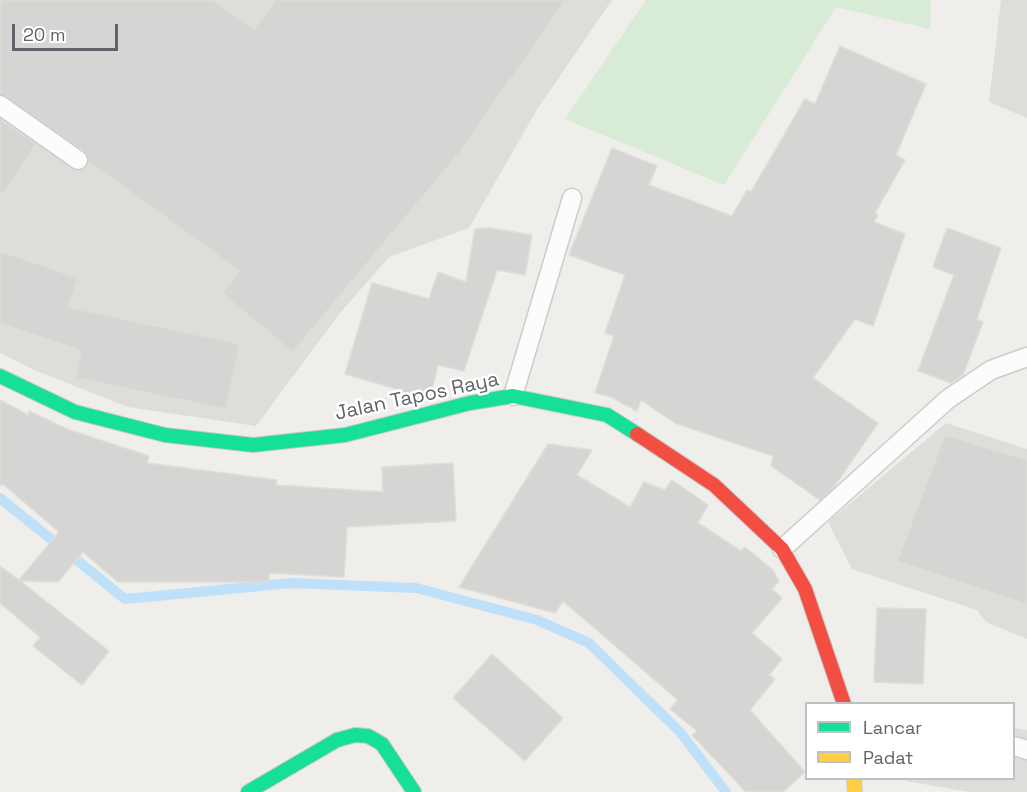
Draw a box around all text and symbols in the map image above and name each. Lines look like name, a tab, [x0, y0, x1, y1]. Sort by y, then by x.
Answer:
scale bar	[15, 12, 122, 50]
text: 20 m	[23, 23, 66, 46]
street label: Jalan Tapos Raya	[333, 368, 501, 426]
legend	[805, 702, 1015, 780]
text: Lancar	[863, 716, 922, 739]
text: Padat	[863, 746, 913, 769]

